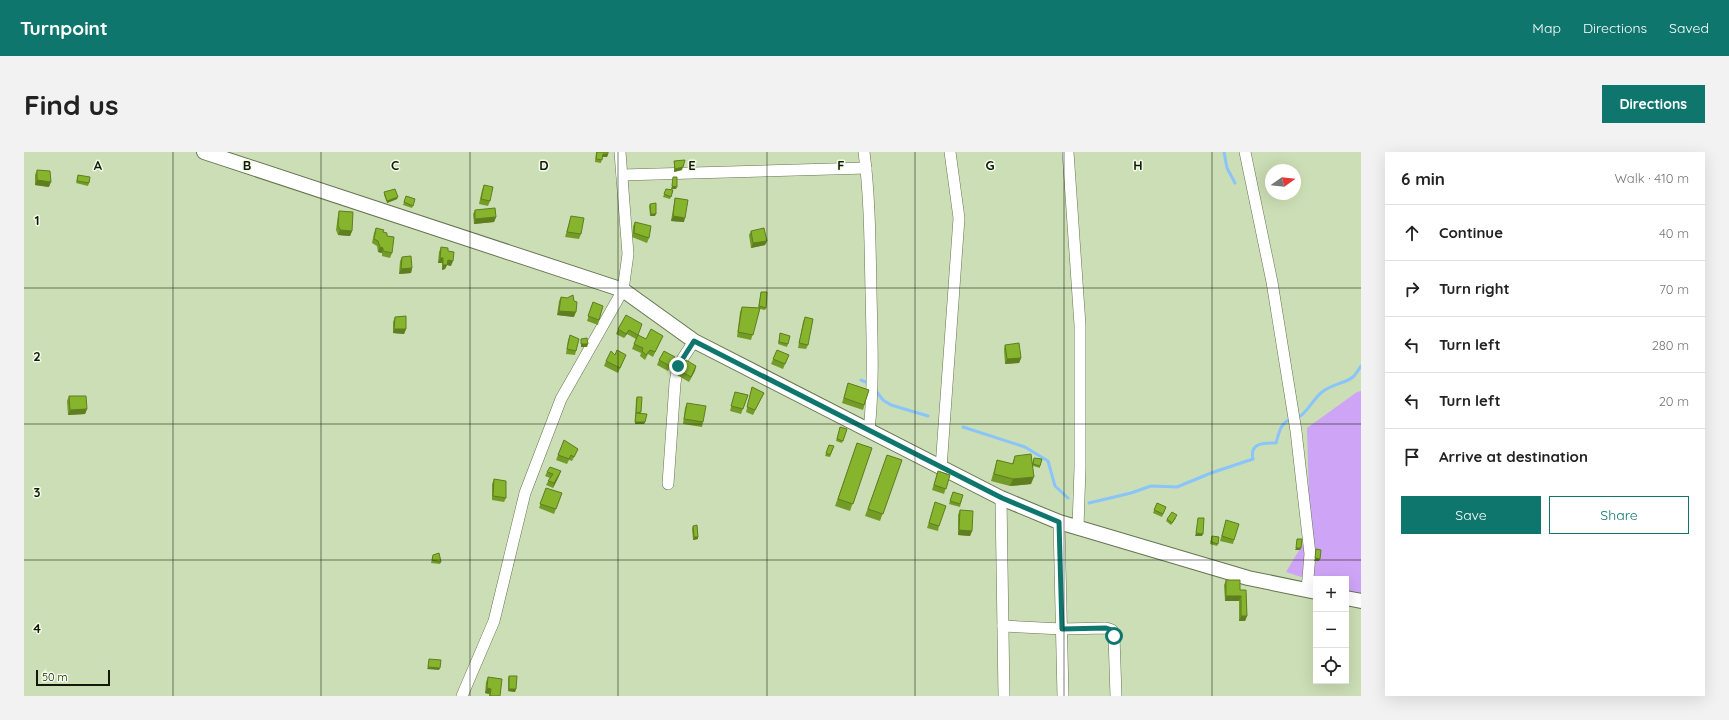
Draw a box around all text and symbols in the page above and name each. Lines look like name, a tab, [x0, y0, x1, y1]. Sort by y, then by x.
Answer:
text: Turnpoint	[20, 16, 108, 40]
text: Map	[1532, 19, 1561, 37]
text: Directions	[1583, 19, 1647, 37]
text: Saved	[1669, 19, 1709, 37]
button: Directions	[1602, 85, 1705, 123]
text: Find us	[24, 87, 118, 122]
text: A	[94, 157, 103, 173]
text: B	[243, 157, 251, 173]
text: C	[391, 157, 399, 173]
text: D	[539, 157, 549, 173]
text: E	[688, 157, 696, 173]
text: F	[837, 157, 845, 173]
text: G	[985, 157, 995, 173]
text: H	[1133, 157, 1143, 173]
north arrow	[1265, 164, 1301, 200]
text: 6 min	[1401, 168, 1445, 189]
text: Walk · 410 m	[1614, 170, 1689, 186]
text: 1	[34, 212, 40, 228]
icon: ahead	[1401, 222, 1423, 244]
text: Continue	[1439, 223, 1503, 242]
text: 40 m	[1659, 225, 1689, 241]
icon: right	[1401, 278, 1423, 300]
text: Turn right	[1439, 279, 1510, 298]
text: 70 m	[1659, 281, 1689, 297]
icon: left	[1401, 334, 1423, 356]
text: Turn left	[1439, 335, 1501, 354]
text: 280 m	[1652, 337, 1689, 353]
text: 2	[33, 348, 41, 364]
route end	[669, 357, 687, 375]
icon: left	[1401, 390, 1423, 412]
text: Turn left	[1439, 391, 1501, 410]
text: 20 m	[1659, 393, 1689, 409]
icon: arrive	[1401, 446, 1423, 468]
text: Arrive at destination	[1439, 447, 1588, 466]
text: 3	[34, 484, 41, 500]
button: Save	[1401, 496, 1541, 534]
button: Share	[1549, 496, 1689, 534]
map controls	[1313, 576, 1349, 684]
button: +	[1313, 576, 1349, 612]
button: −	[1313, 612, 1349, 648]
text: 4	[33, 620, 41, 636]
route start	[1105, 627, 1123, 645]
button: locate	[1313, 648, 1349, 684]
scale bar	[36, 668, 110, 687]
text: 50 m	[42, 670, 68, 684]

